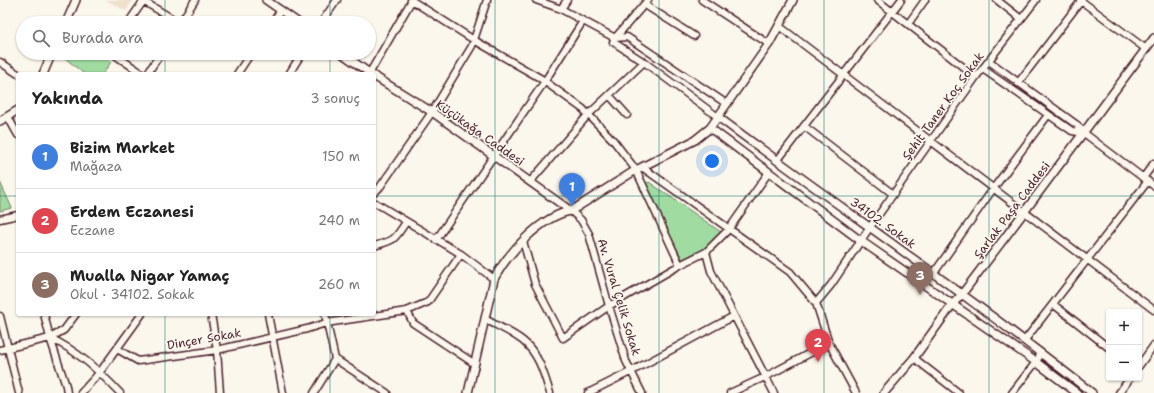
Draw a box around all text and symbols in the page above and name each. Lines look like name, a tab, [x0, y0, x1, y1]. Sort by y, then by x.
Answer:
search box	[16, 16, 376, 60]
icon: search	[30, 27, 52, 49]
text: Burada ara	[62, 28, 143, 48]
street label: Şehit Taner Koç Sokak	[899, 49, 988, 163]
text: Yakında	[32, 87, 103, 109]
text: 3 sonuç	[311, 90, 360, 107]
street label: Küçükağa Caddesi	[433, 96, 527, 170]
text: Bizim Market	[70, 138, 175, 158]
text: 1	[42, 148, 48, 165]
text: 150 m	[322, 148, 360, 165]
your location	[702, 151, 722, 171]
text: Mağaza	[70, 158, 122, 175]
street label: Şarlak Paşa Caddesi	[970, 158, 1054, 262]
pin: 1	[559, 173, 585, 206]
street label: 34102. Sokak	[847, 194, 919, 252]
text: Erdem Eczanesi	[70, 202, 194, 222]
text: 2	[40, 212, 50, 229]
text: 240 m	[318, 212, 360, 229]
text: Eczane	[70, 222, 115, 239]
street label: Av. Vural Çelik Sokak	[594, 237, 644, 358]
pin: 3	[907, 262, 933, 295]
text: Mualla Nigar Yamaç	[70, 266, 229, 286]
text: 3	[40, 276, 50, 293]
text: 260 m	[318, 276, 360, 293]
text: Okul · 34102. Sokak	[70, 286, 195, 303]
map controls	[1106, 309, 1142, 381]
button: +	[1106, 309, 1142, 345]
street label: Dinçer Sokak	[166, 325, 243, 353]
pin: 2	[805, 329, 831, 362]
button: −	[1106, 345, 1142, 381]

